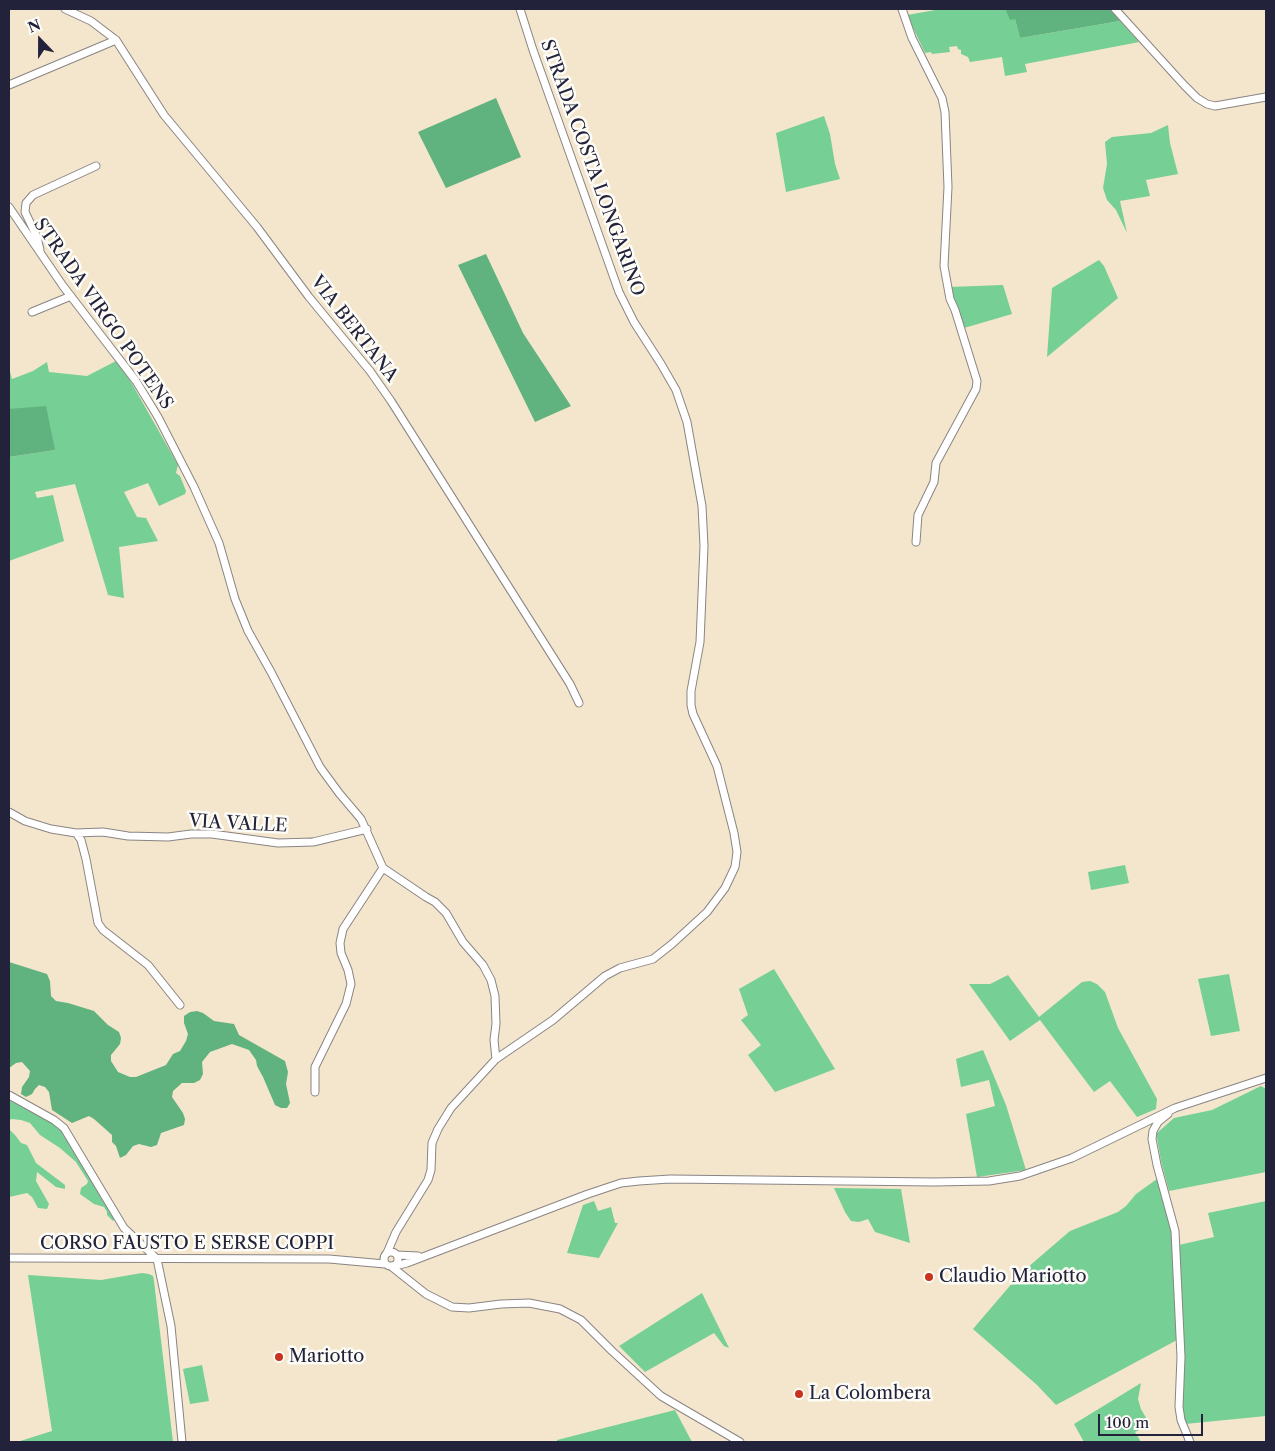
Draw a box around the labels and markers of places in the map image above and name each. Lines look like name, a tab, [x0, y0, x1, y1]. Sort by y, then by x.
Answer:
place label: Claudio Mariotto	[939, 1266, 1086, 1288]
marker: Claudio Mariotto	[923, 1271, 935, 1283]
place label: Mariotto	[289, 1346, 364, 1368]
marker: Mariotto	[273, 1351, 285, 1363]
place label: La Colombera	[809, 1383, 931, 1405]
marker: La Colombera	[793, 1388, 805, 1400]

